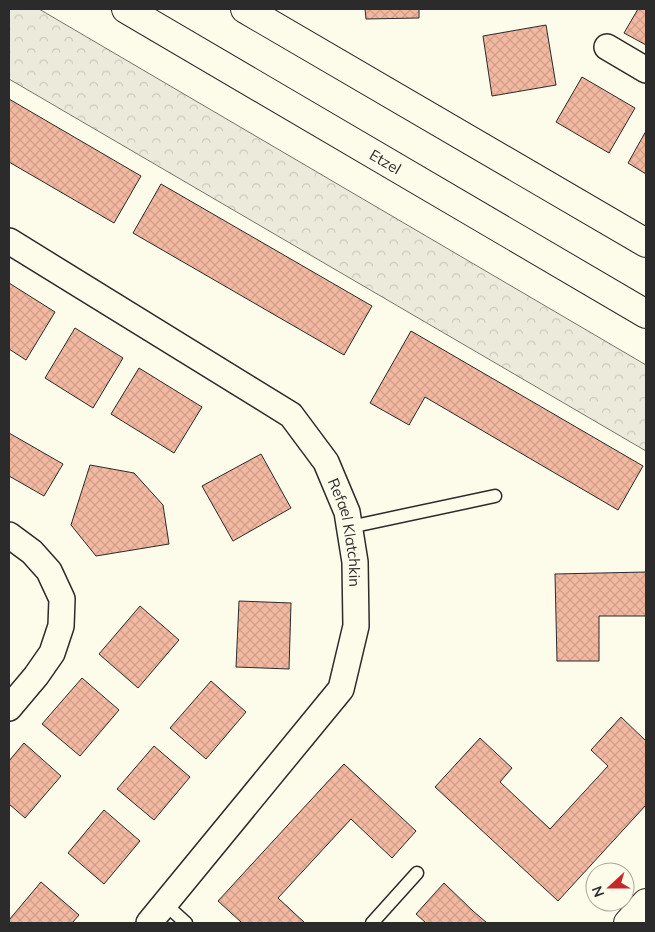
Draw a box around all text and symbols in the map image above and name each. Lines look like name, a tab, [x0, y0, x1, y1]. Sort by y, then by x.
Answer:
street label: Etzel	[366, 145, 405, 178]
street label: Refael Klatchkin	[324, 475, 365, 587]
north arrow	[585, 862, 635, 912]
text: N	[588, 883, 608, 900]

